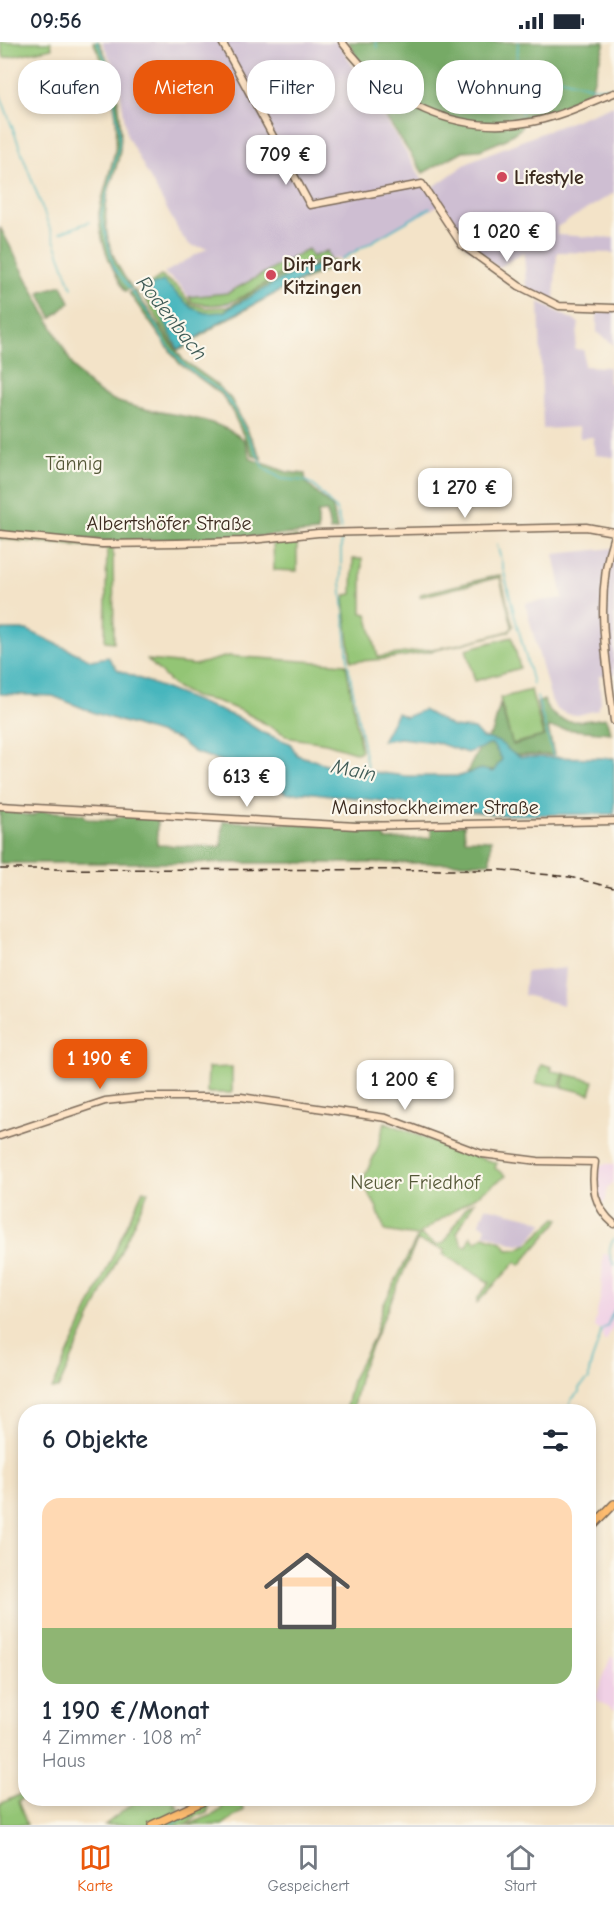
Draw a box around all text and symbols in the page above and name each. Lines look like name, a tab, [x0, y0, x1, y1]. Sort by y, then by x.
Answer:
text: 09:56	[30, 8, 82, 34]
chip: Kaufen	[18, 60, 121, 114]
chip: Mieten	[133, 60, 235, 114]
chip: Filter	[247, 60, 335, 114]
chip: Neu	[347, 60, 424, 114]
chip: Wohnung	[436, 60, 563, 114]
pin: 709 €	[244, 135, 328, 186]
text: 709 €	[260, 143, 312, 166]
place label: Lifestyle	[514, 166, 584, 189]
marker: Lifestyle	[495, 170, 509, 184]
pin: 1 020 €	[452, 212, 562, 263]
text: 1 020 €	[473, 220, 541, 243]
place label: Dirt Park Kitzingen	[283, 253, 362, 299]
marker: Dirt Park Kitzingen	[264, 268, 278, 282]
water label: Rodenbach	[132, 271, 212, 365]
park label: Tännig	[45, 452, 103, 475]
pin: 1 270 €	[410, 468, 520, 519]
text: 1 270 €	[432, 476, 498, 499]
street label: Albertshöfer Straße	[87, 512, 251, 535]
water label: Main	[329, 753, 378, 786]
pin: 613 €	[205, 757, 289, 808]
text: 613 €	[222, 765, 272, 788]
street label: Mainstockheimer Straße	[331, 796, 539, 819]
pin: 1 190 €	[45, 1039, 155, 1090]
text: 1 190 €	[67, 1047, 133, 1070]
pin: 1 200 €	[350, 1060, 460, 1111]
text: 1 200 €	[371, 1068, 439, 1091]
park label: Neuer Friedhof	[350, 1171, 481, 1194]
icon: filters	[539, 1424, 572, 1457]
text: 6 Objekte	[42, 1425, 148, 1455]
icon: home	[253, 1537, 361, 1645]
text: 1 190 €/Monat	[42, 1696, 209, 1726]
text: 4 Zimmer · 108 m²	[42, 1726, 201, 1749]
text: Haus	[42, 1749, 85, 1772]
tab: Karte	[77, 1841, 113, 1895]
tab: Gespeichert	[268, 1841, 349, 1895]
tab: Start	[504, 1841, 537, 1895]

